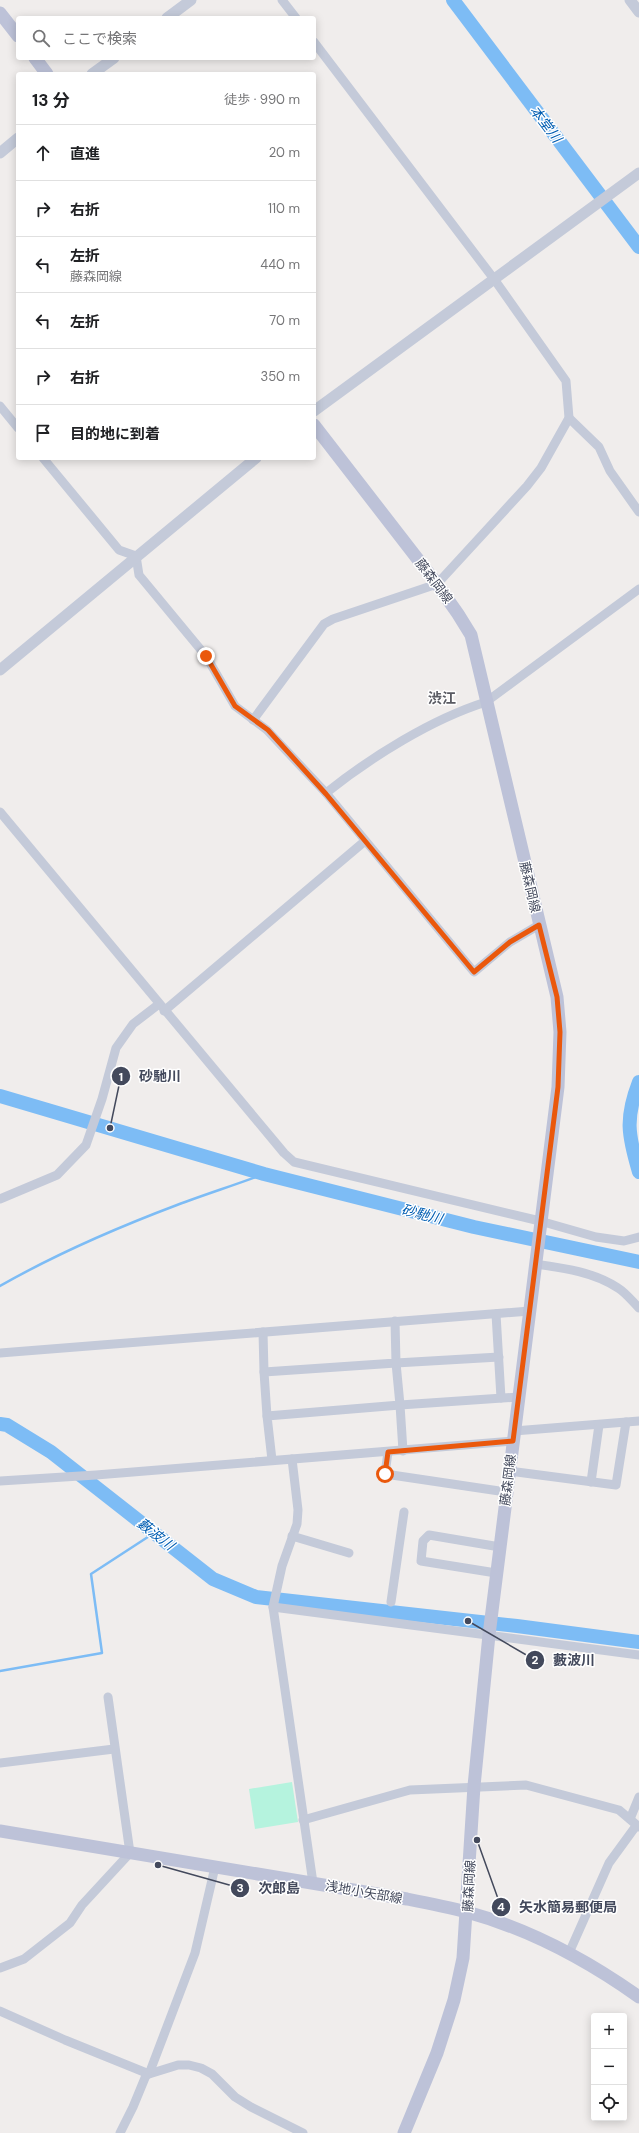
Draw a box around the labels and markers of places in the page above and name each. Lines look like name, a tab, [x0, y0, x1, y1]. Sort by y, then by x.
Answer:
callout: 砂馳川	[111, 1063, 189, 1089]
callout: 藪波川	[525, 1647, 603, 1673]
callout: 次郎島	[230, 1875, 308, 1901]
callout: 矢水簡易郵便局	[491, 1894, 625, 1920]

